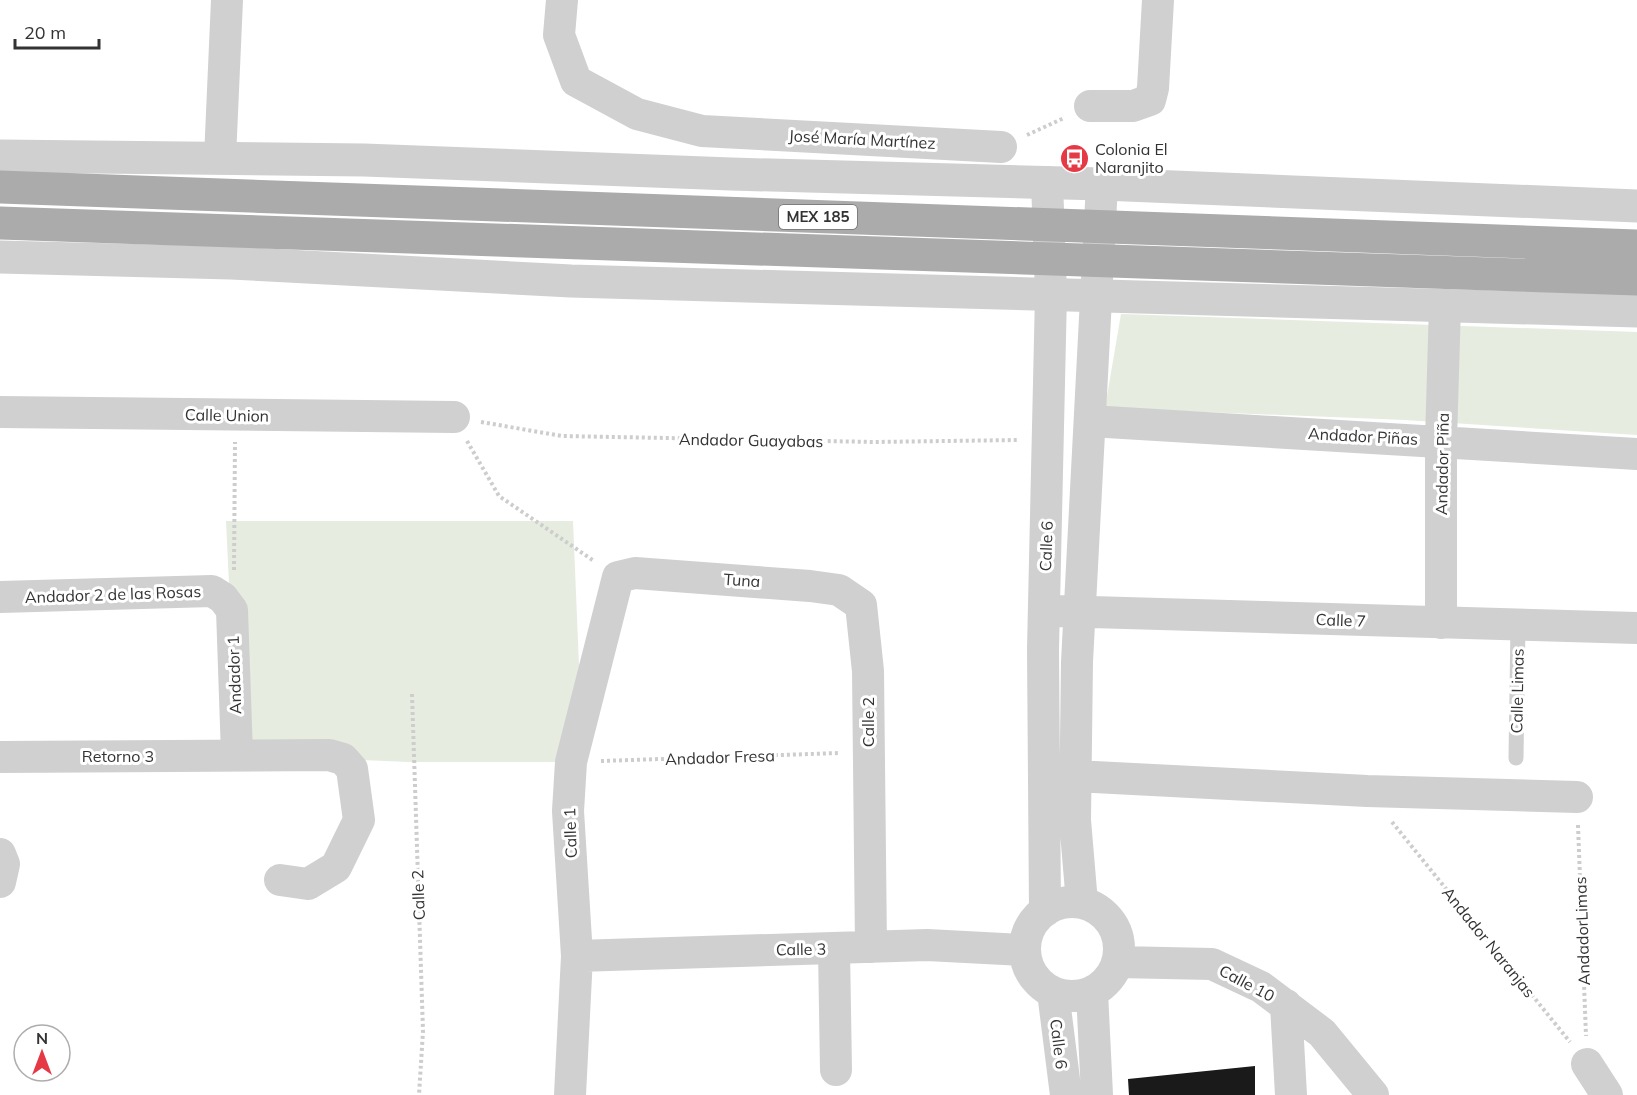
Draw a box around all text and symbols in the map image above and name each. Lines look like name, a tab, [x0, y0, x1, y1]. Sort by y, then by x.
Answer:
scale bar	[15, 12, 99, 50]
text: 20 m	[24, 21, 66, 44]
street label: José María Martínez	[788, 125, 936, 153]
place label: Colonia El Naranjito	[1095, 139, 1168, 177]
bus stop icon: Colonia El Naranjito	[1058, 142, 1090, 174]
road number: MEX 185	[779, 205, 857, 229]
street label: Calle Union	[185, 404, 269, 426]
street label: Andador Piña	[1431, 413, 1453, 515]
street label: Andador Piñas	[1307, 423, 1419, 449]
street label: Andador Guayabas	[679, 429, 824, 451]
street label: Calle 6	[1035, 520, 1057, 572]
street label: Tuna	[723, 569, 761, 591]
street label: Andador 2 de las Rosas	[25, 581, 202, 607]
street label: Calle 7	[1315, 609, 1367, 631]
street label: Andador 1	[223, 635, 245, 715]
street label: Calle Limas	[1506, 648, 1528, 734]
street label: Calle 2	[858, 697, 878, 747]
street label: Andador Fresa	[665, 745, 775, 769]
street label: Retorno 3	[82, 746, 154, 766]
street label: Calle 1	[559, 807, 581, 859]
street label: Calle 2	[407, 869, 429, 921]
street label: AndadorLimas	[1570, 876, 1594, 986]
street label: Andador Naranjas	[1438, 883, 1540, 1001]
street label: Calle 3	[776, 939, 826, 959]
street label: Calle 10	[1216, 960, 1278, 1006]
street label: Calle 6	[1046, 1018, 1072, 1070]
north arrow	[12, 1023, 72, 1083]
text: N	[36, 1028, 48, 1048]

